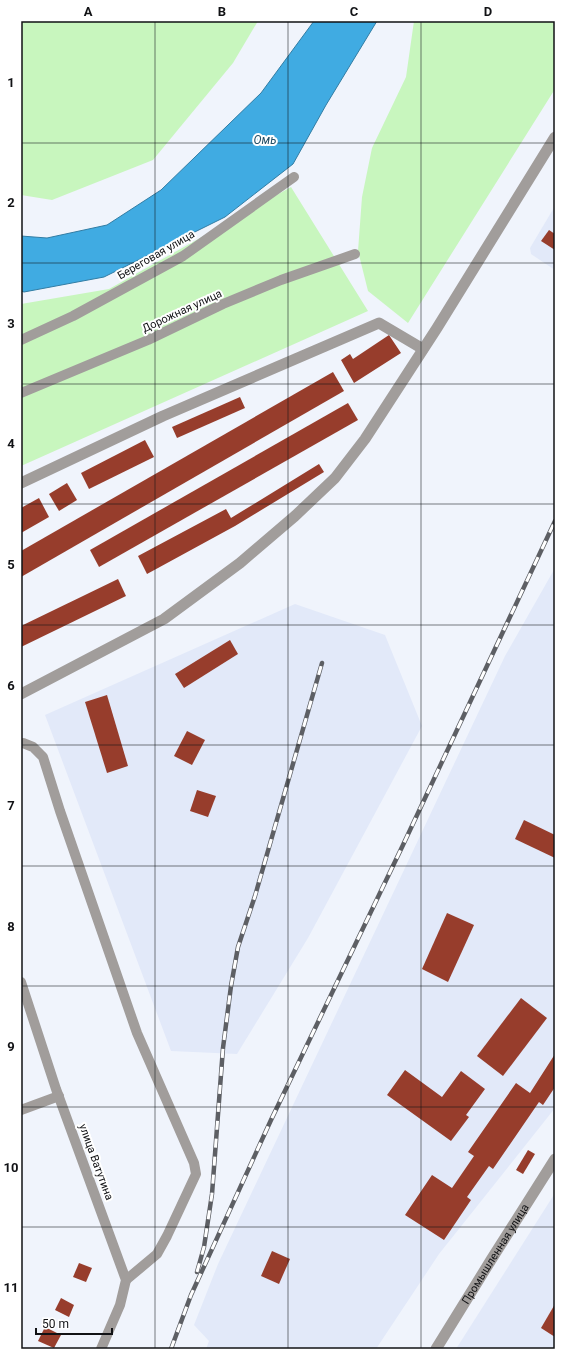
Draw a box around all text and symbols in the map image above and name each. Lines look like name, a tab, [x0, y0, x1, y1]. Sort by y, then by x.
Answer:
text: A	[84, 4, 93, 19]
text: B	[218, 4, 226, 19]
text: C	[350, 4, 359, 19]
text: D	[484, 4, 492, 19]
text: 1	[7, 75, 15, 90]
water label: Омь	[254, 133, 276, 147]
text: 2	[7, 195, 15, 210]
street label: Береговая улица	[115, 228, 197, 282]
street label: Дорожная улица	[140, 287, 224, 335]
text: 3	[7, 316, 15, 331]
text: 4	[7, 436, 15, 451]
text: 5	[7, 557, 15, 572]
text: 6	[7, 678, 15, 693]
text: 7	[7, 798, 15, 813]
text: 8	[7, 919, 15, 934]
text: 9	[7, 1039, 15, 1054]
street label: улица Ватутина	[76, 1122, 116, 1202]
text: 10	[4, 1160, 18, 1175]
street label: Промышленная улица	[459, 1201, 531, 1306]
text: 11	[4, 1280, 18, 1295]
scale bar	[36, 1310, 112, 1336]
text: 50 m	[42, 1317, 69, 1331]

